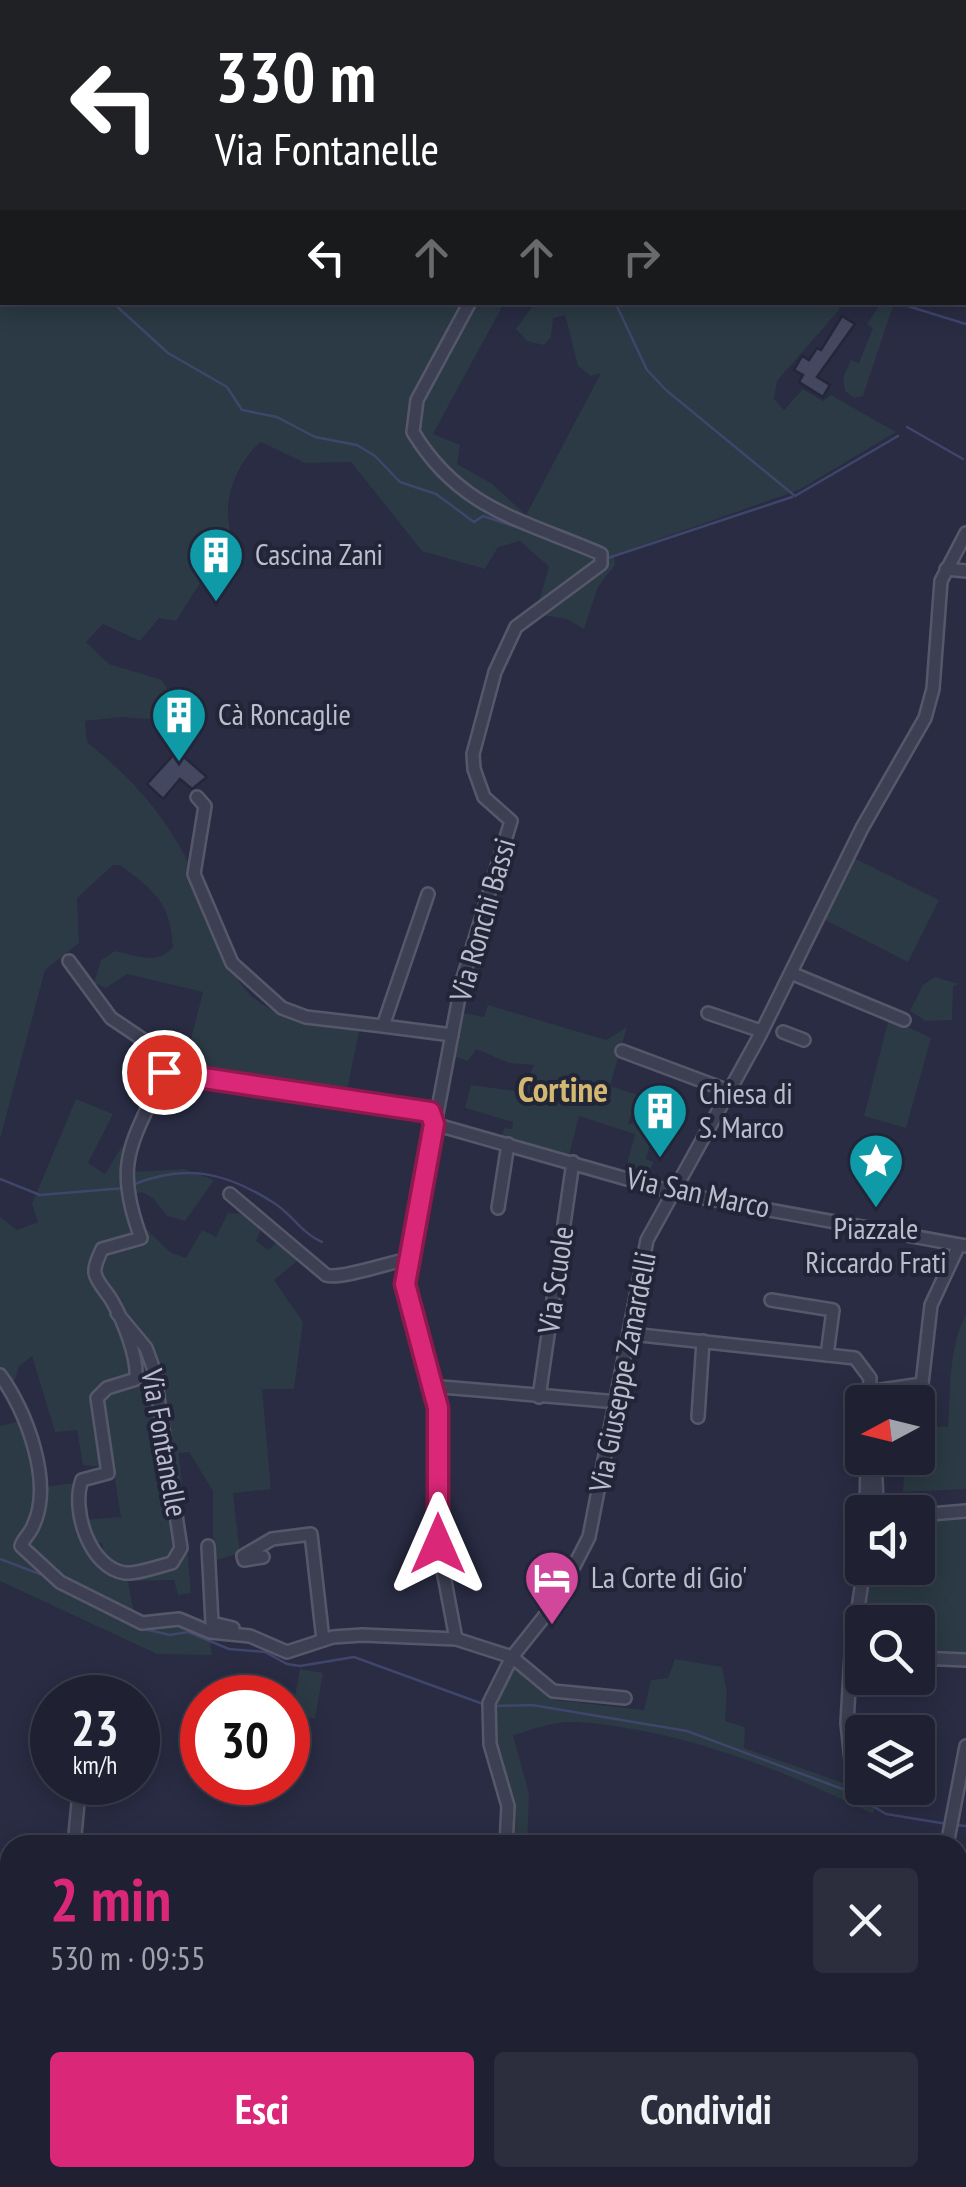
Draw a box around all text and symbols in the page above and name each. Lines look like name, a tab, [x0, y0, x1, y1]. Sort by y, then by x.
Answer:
text: 330 m	[215, 31, 376, 121]
icon: left	[50, 40, 180, 170]
text: Via Fontanelle	[215, 119, 439, 177]
icon: left	[299, 230, 354, 285]
icon: ahead	[404, 230, 459, 285]
icon: ahead	[509, 230, 564, 285]
icon: right	[614, 230, 669, 285]
building icon: Cascina Zani	[186, 525, 246, 604]
place label: Cascina Zani	[255, 534, 383, 573]
building icon: Cà Roncaglie	[149, 685, 209, 764]
place label: Cà Roncaglie	[218, 694, 351, 733]
street label: Via Ronchi Bassi	[439, 834, 523, 1007]
pin	[122, 1030, 207, 1115]
icon: arrive	[137, 1045, 192, 1100]
district label: Cortine	[518, 1066, 608, 1112]
place label: Chiesa di S. Marco	[699, 1073, 793, 1146]
building icon: Chiesa di S. Marco	[630, 1081, 690, 1160]
place icon: Piazzale Riccardo Frati	[846, 1131, 906, 1210]
street label: Via San Marco	[622, 1157, 774, 1226]
place label: Piazzale Riccardo Frati	[805, 1208, 947, 1281]
street label: Via Scuole	[528, 1224, 581, 1337]
street label: Via Giuseppe Zanardelli	[579, 1248, 664, 1496]
street label: Via Fontanelle	[133, 1365, 198, 1520]
north arrow	[845, 1385, 935, 1475]
map controls	[845, 1385, 935, 1805]
position arrow	[386, 1492, 490, 1596]
button: sound	[845, 1495, 935, 1585]
hotel icon: La Corte di Gio'	[522, 1548, 582, 1627]
place label: La Corte di Gio'	[591, 1557, 747, 1596]
button: search	[845, 1605, 935, 1695]
speed limit sign: 30	[180, 1675, 310, 1805]
text: 23	[71, 1695, 119, 1760]
button: layers	[845, 1715, 935, 1805]
text: km/h	[73, 1749, 117, 1781]
text: 2 min	[50, 1860, 171, 1938]
button: close	[813, 1868, 918, 1973]
text: 530 m · 09:55	[50, 1937, 205, 1979]
button: Esci	[50, 2052, 474, 2167]
button: Condividi	[494, 2052, 918, 2167]

